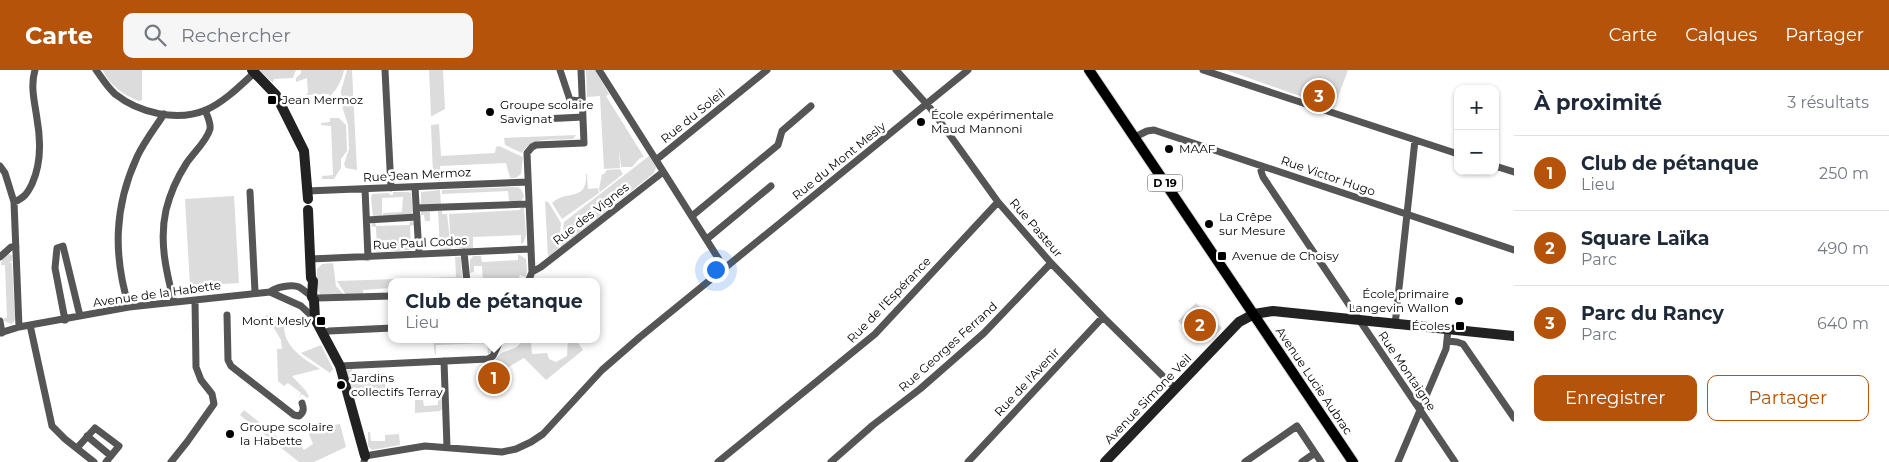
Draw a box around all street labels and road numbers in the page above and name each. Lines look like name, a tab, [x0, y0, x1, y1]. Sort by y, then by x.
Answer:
street label: Rue du Soleil	[658, 85, 728, 146]
street label: Rue du Mont Mesly	[789, 118, 889, 203]
street label: Rue Victor Hugo	[1279, 152, 1377, 199]
street label: Rue Jean Mermoz	[363, 164, 471, 185]
road number: D 19	[1148, 175, 1182, 192]
street label: Rue des Vignes	[550, 179, 632, 248]
street label: Rue Pasteur	[1007, 195, 1066, 260]
street label: Rue Paul Codos	[372, 233, 468, 252]
street label: Rue de l'Espérance	[844, 253, 934, 346]
street label: Avenue de la Habette	[92, 277, 222, 310]
street label: Rue Georges Ferrand	[895, 298, 1000, 395]
street label: Avenue Lucie Aubrac	[1273, 324, 1356, 438]
street label: Rue Montaigne	[1375, 328, 1440, 413]
street label: Rue de l'Avenir	[991, 344, 1063, 419]
street label: Avenue Simone Veil	[1101, 351, 1194, 447]

